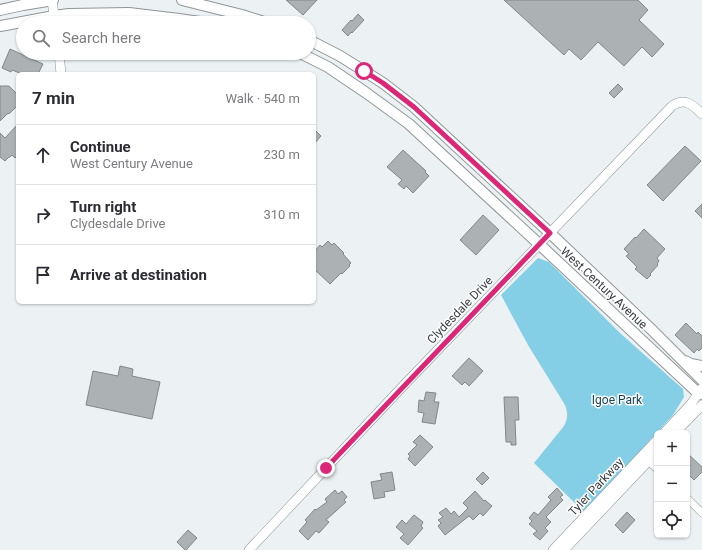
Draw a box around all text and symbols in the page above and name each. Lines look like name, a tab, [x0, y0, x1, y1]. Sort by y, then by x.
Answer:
search box	[16, 16, 316, 60]
icon: search	[30, 27, 52, 49]
text: Search here	[62, 29, 141, 47]
route start	[355, 62, 373, 80]
text: 7 min	[32, 88, 75, 108]
text: Walk · 540 m	[225, 91, 300, 106]
text: Continue	[70, 138, 131, 156]
icon: ahead	[32, 144, 54, 166]
text: 230 m	[263, 147, 300, 162]
text: West Century Avenue	[70, 156, 193, 171]
text: Turn right	[70, 198, 136, 216]
icon: right	[32, 204, 54, 226]
text: 310 m	[263, 207, 300, 222]
text: Clydesdale Drive	[70, 216, 166, 231]
street label: West Century Avenue	[558, 244, 650, 332]
icon: arrive	[32, 264, 54, 286]
text: Arrive at destination	[70, 266, 207, 284]
street label: Clydesdale Drive	[424, 273, 496, 347]
park label: Igoe Park	[592, 393, 643, 407]
map controls	[654, 430, 690, 538]
button: +	[654, 430, 690, 466]
street label: Tyler Parkway	[566, 455, 627, 519]
route end	[317, 459, 335, 477]
button: −	[654, 466, 690, 502]
button: locate	[654, 502, 690, 538]

